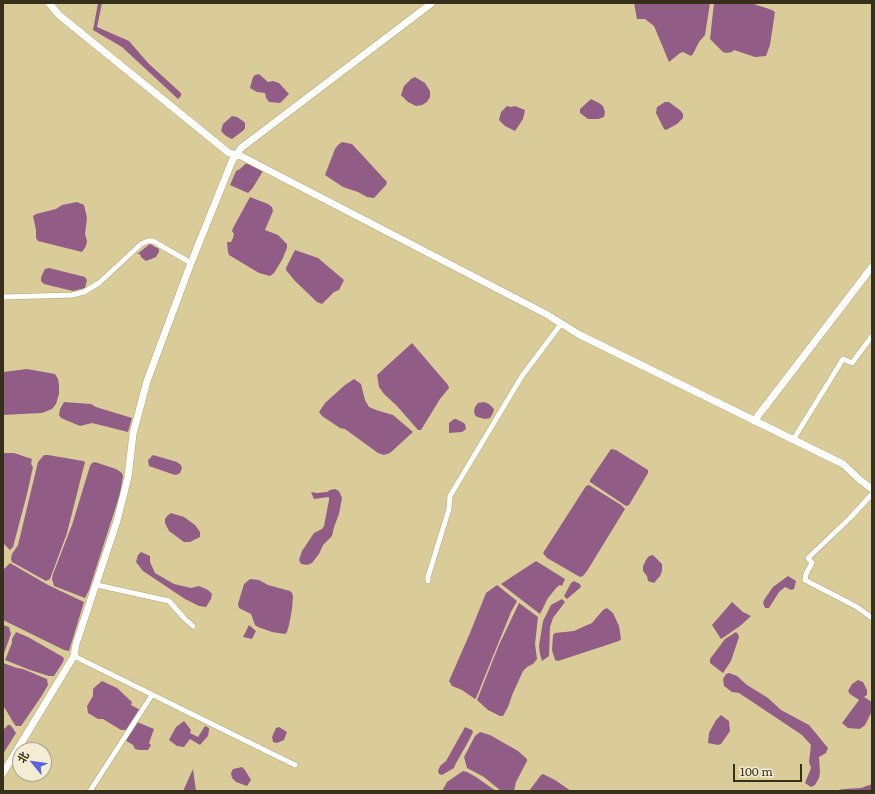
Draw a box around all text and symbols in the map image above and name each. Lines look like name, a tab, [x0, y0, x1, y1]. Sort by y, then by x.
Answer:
north arrow	[12, 742, 52, 782]
text: 北	[13, 748, 32, 765]
scale bar	[735, 756, 804, 782]
text: 100 m	[740, 762, 773, 780]

